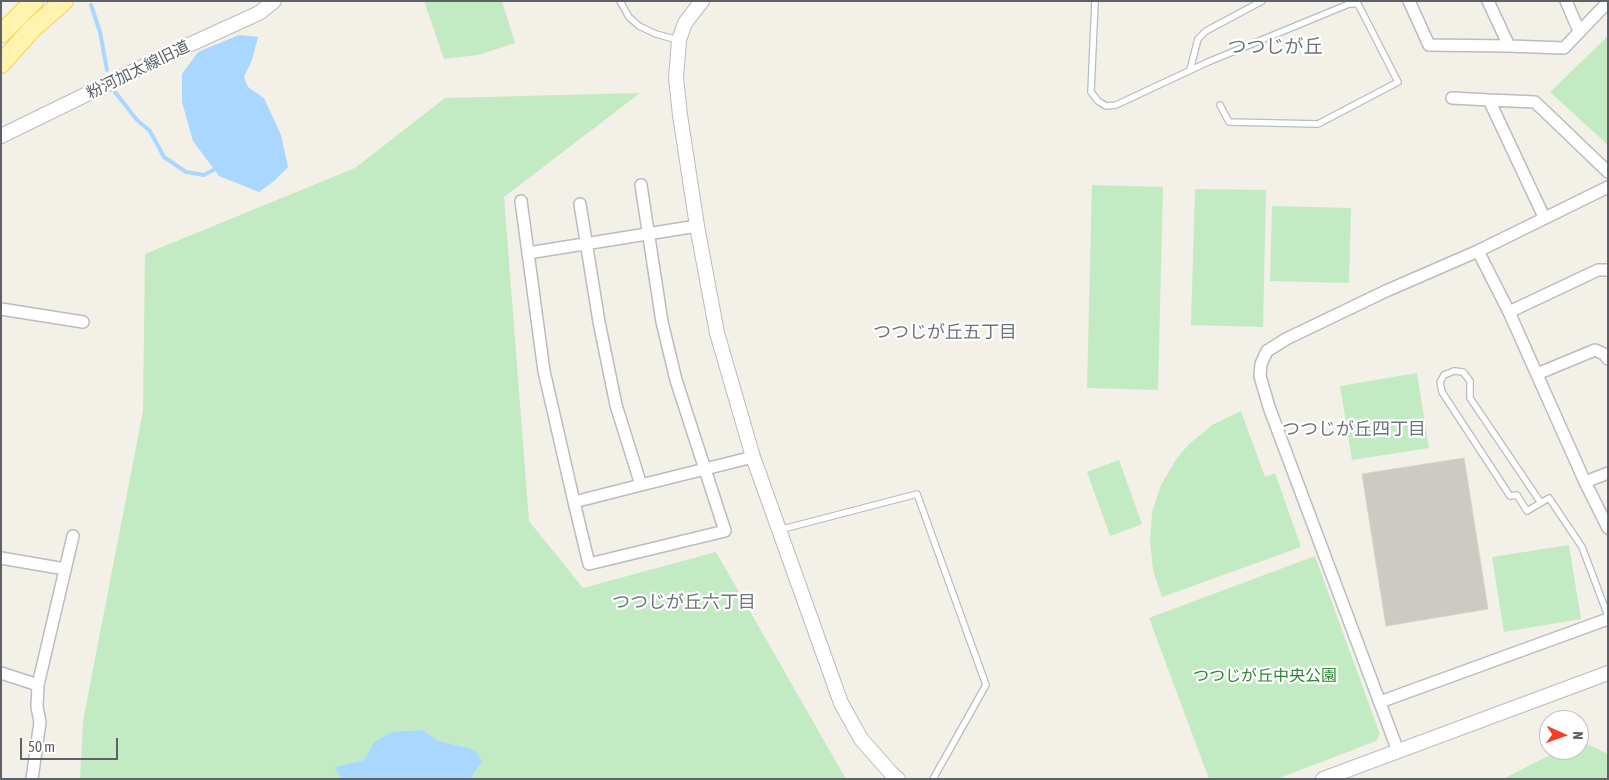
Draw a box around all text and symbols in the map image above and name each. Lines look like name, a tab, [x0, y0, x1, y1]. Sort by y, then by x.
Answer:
district label: つつじが丘	[1228, 36, 1322, 58]
street label: 粉河加太線旧道	[83, 37, 193, 103]
district label: つつじが丘五丁目	[873, 321, 1017, 343]
district label: つつじが丘四丁目	[1282, 418, 1426, 440]
district label: つつじが丘六丁目	[612, 591, 756, 613]
park label: つつじが丘中央公園	[1193, 666, 1337, 686]
north arrow	[1539, 710, 1589, 760]
scale bar	[22, 728, 120, 760]
text: N	[1570, 731, 1586, 740]
text: 50 m	[28, 738, 55, 755]

